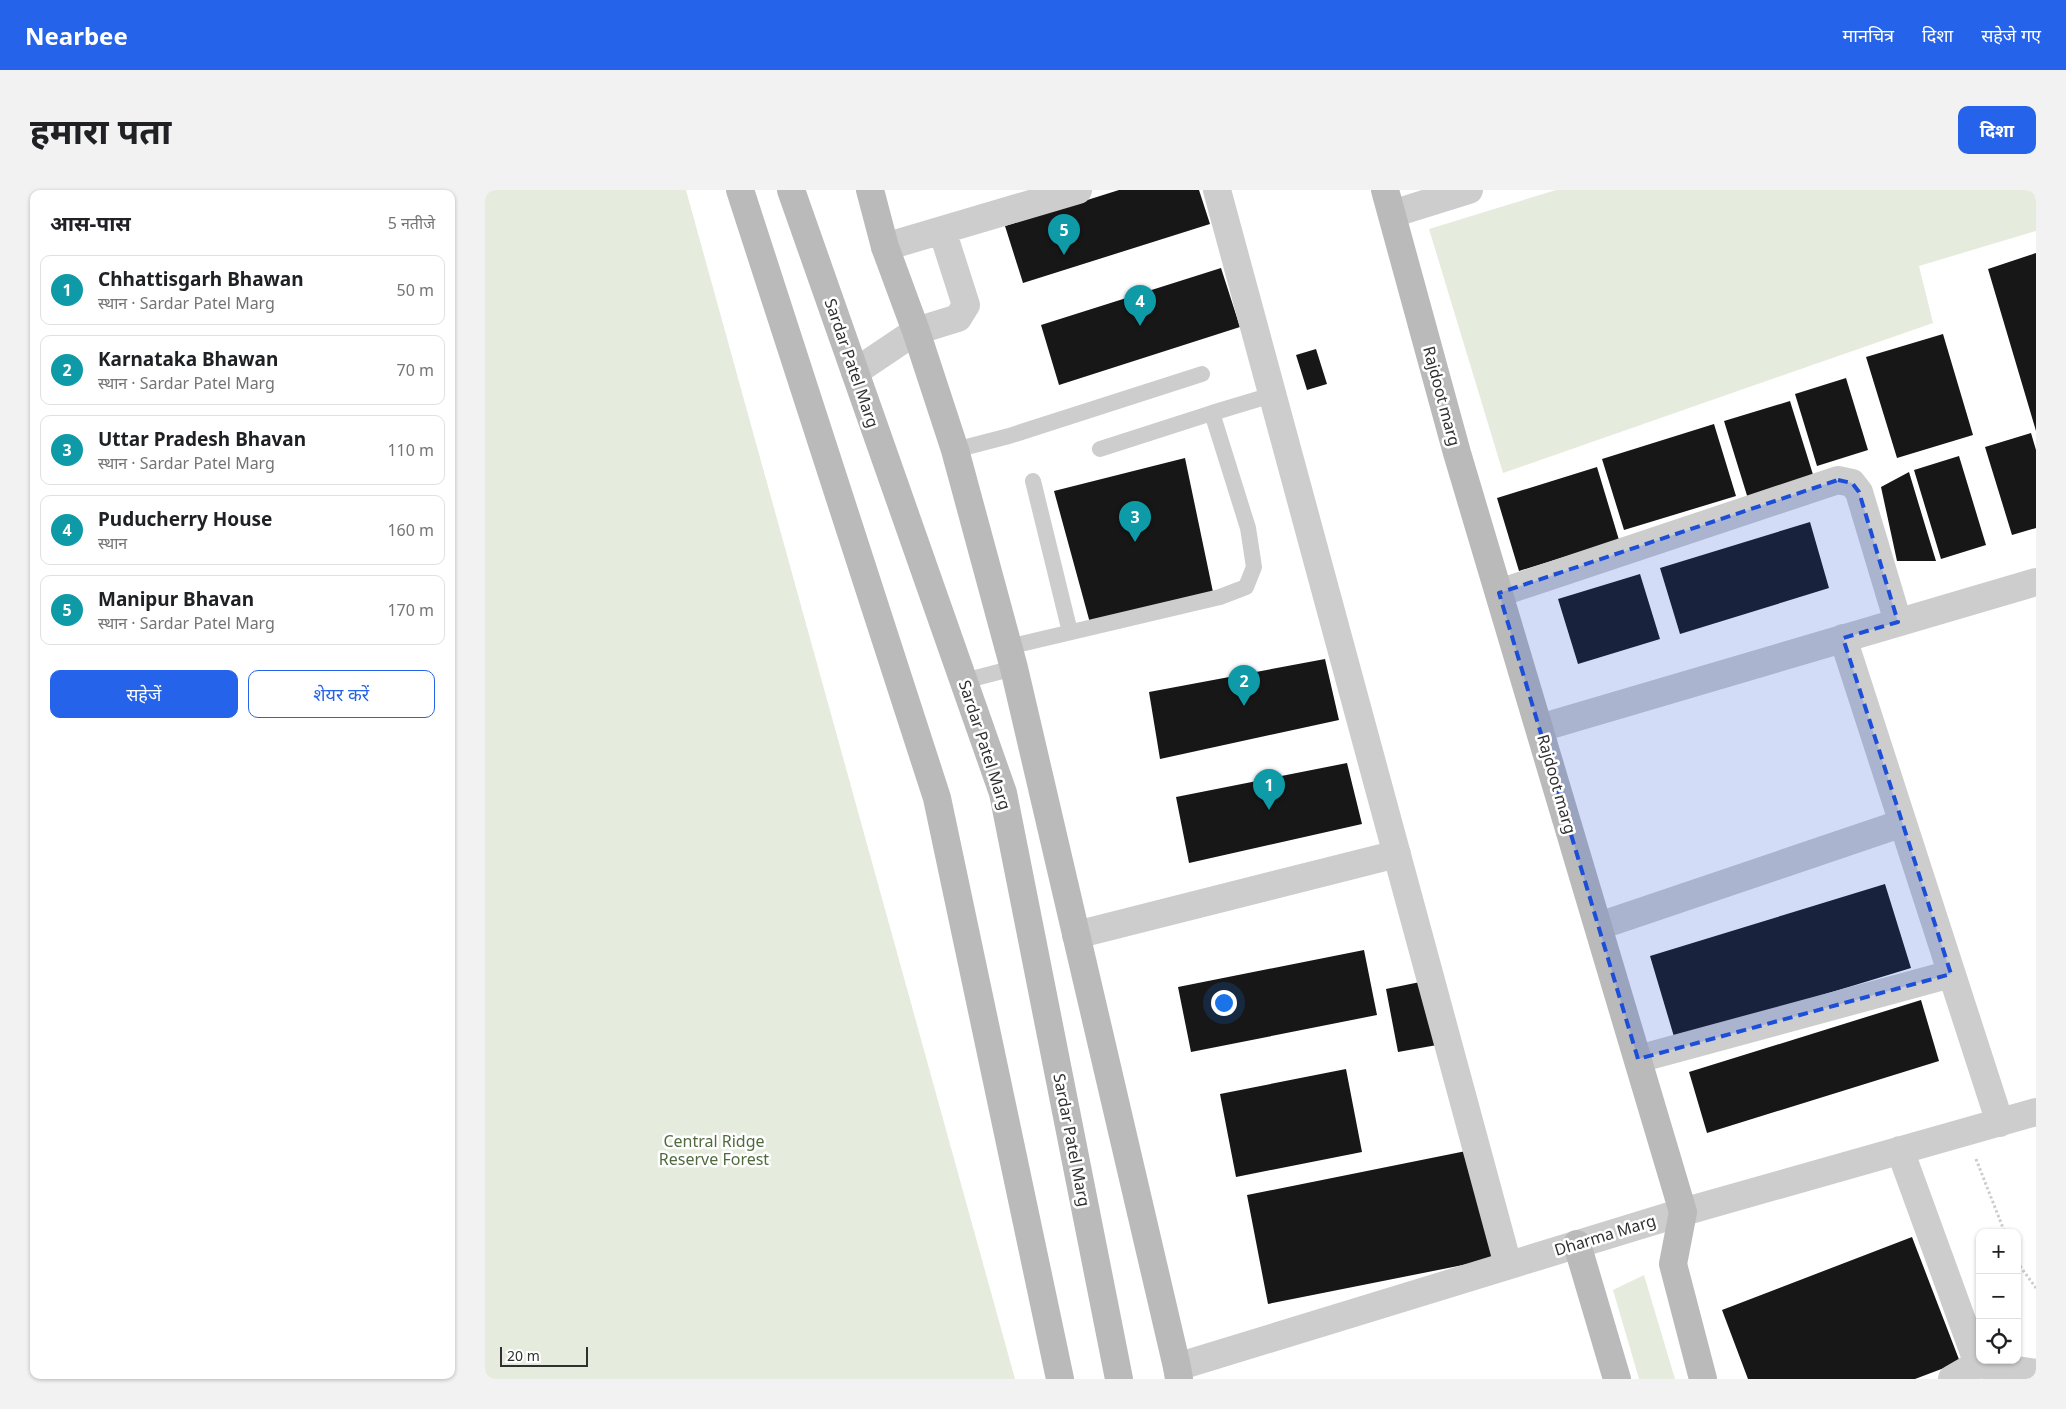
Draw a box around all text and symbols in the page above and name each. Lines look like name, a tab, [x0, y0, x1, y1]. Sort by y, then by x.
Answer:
text: Nearbee	[25, 19, 128, 52]
text: मानचित्र	[1843, 23, 1894, 47]
text: दिशा	[1922, 23, 1953, 47]
text: सहेजे गए	[1981, 23, 2041, 47]
button: दिशा	[1958, 106, 2036, 154]
text: हमारा पता	[30, 107, 171, 154]
text: आस-पास	[50, 209, 131, 237]
text: 5 नतीजे	[388, 212, 435, 234]
pin: 5	[1048, 214, 1080, 255]
text: Chhattisgarh Bhawan	[98, 266, 304, 292]
text: 1	[62, 279, 72, 301]
text: 50 m	[397, 279, 434, 301]
pin: 4	[1124, 285, 1156, 326]
text: स्थान · Sardar Patel Marg	[98, 292, 275, 314]
street label: Sardar Patel Marg	[820, 296, 884, 430]
street label: Rajdoot marg	[1418, 344, 1466, 448]
text: Karnataka Bhawan	[98, 346, 278, 372]
text: 2	[62, 359, 72, 381]
text: 70 m	[397, 359, 434, 381]
text: स्थान · Sardar Patel Marg	[98, 372, 275, 394]
text: Uttar Pradesh Bhavan	[98, 426, 306, 452]
text: 3	[62, 439, 72, 461]
text: 110 m	[387, 439, 434, 461]
text: स्थान · Sardar Patel Marg	[98, 452, 275, 474]
pin: 3	[1119, 501, 1151, 542]
text: Puducherry House	[98, 506, 272, 532]
text: 4	[62, 519, 72, 541]
text: 160 m	[387, 519, 434, 541]
text: स्थान	[98, 532, 127, 554]
text: Manipur Bhavan	[98, 586, 254, 612]
text: 5	[62, 599, 72, 621]
text: 170 m	[387, 599, 434, 621]
text: स्थान · Sardar Patel Marg	[98, 612, 275, 634]
pin: 2	[1228, 665, 1260, 706]
button: सहेजें	[50, 670, 238, 718]
button: शेयर करें	[248, 670, 435, 718]
street label: Sardar Patel Marg	[954, 677, 1016, 813]
street label: Rajdoot marg	[1532, 732, 1582, 836]
pin: 1	[1253, 769, 1285, 810]
your location	[1211, 990, 1237, 1016]
street label: Sardar Patel Marg	[1048, 1072, 1096, 1208]
park label: Central Ridge Reserve Forest	[659, 1130, 769, 1170]
street label: Dharma Marg	[1552, 1209, 1658, 1261]
map controls	[1976, 1229, 2021, 1364]
button: +	[1976, 1229, 2021, 1274]
button: −	[1976, 1274, 2021, 1319]
button: locate	[1976, 1319, 2021, 1364]
scale bar	[500, 1344, 587, 1367]
text: 20 m	[507, 1346, 540, 1365]

